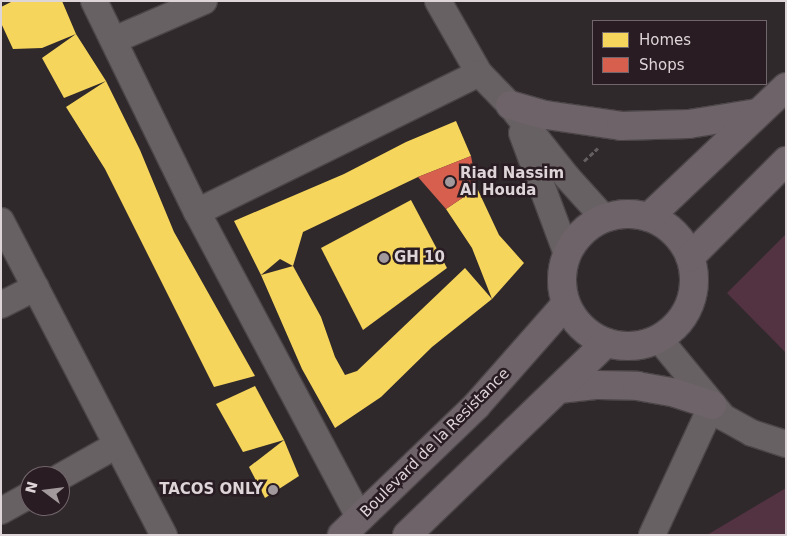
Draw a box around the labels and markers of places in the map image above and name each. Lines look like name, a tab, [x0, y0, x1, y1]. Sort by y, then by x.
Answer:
place label: Riad Nassim Al Houda	[460, 164, 564, 199]
marker: Riad Nassim Al Houda	[444, 176, 456, 188]
place label: GH 10	[394, 249, 445, 267]
marker: GH 10	[378, 252, 390, 264]
place label: TACOS ONLY	[159, 481, 263, 499]
marker: TACOS ONLY	[267, 484, 279, 496]

